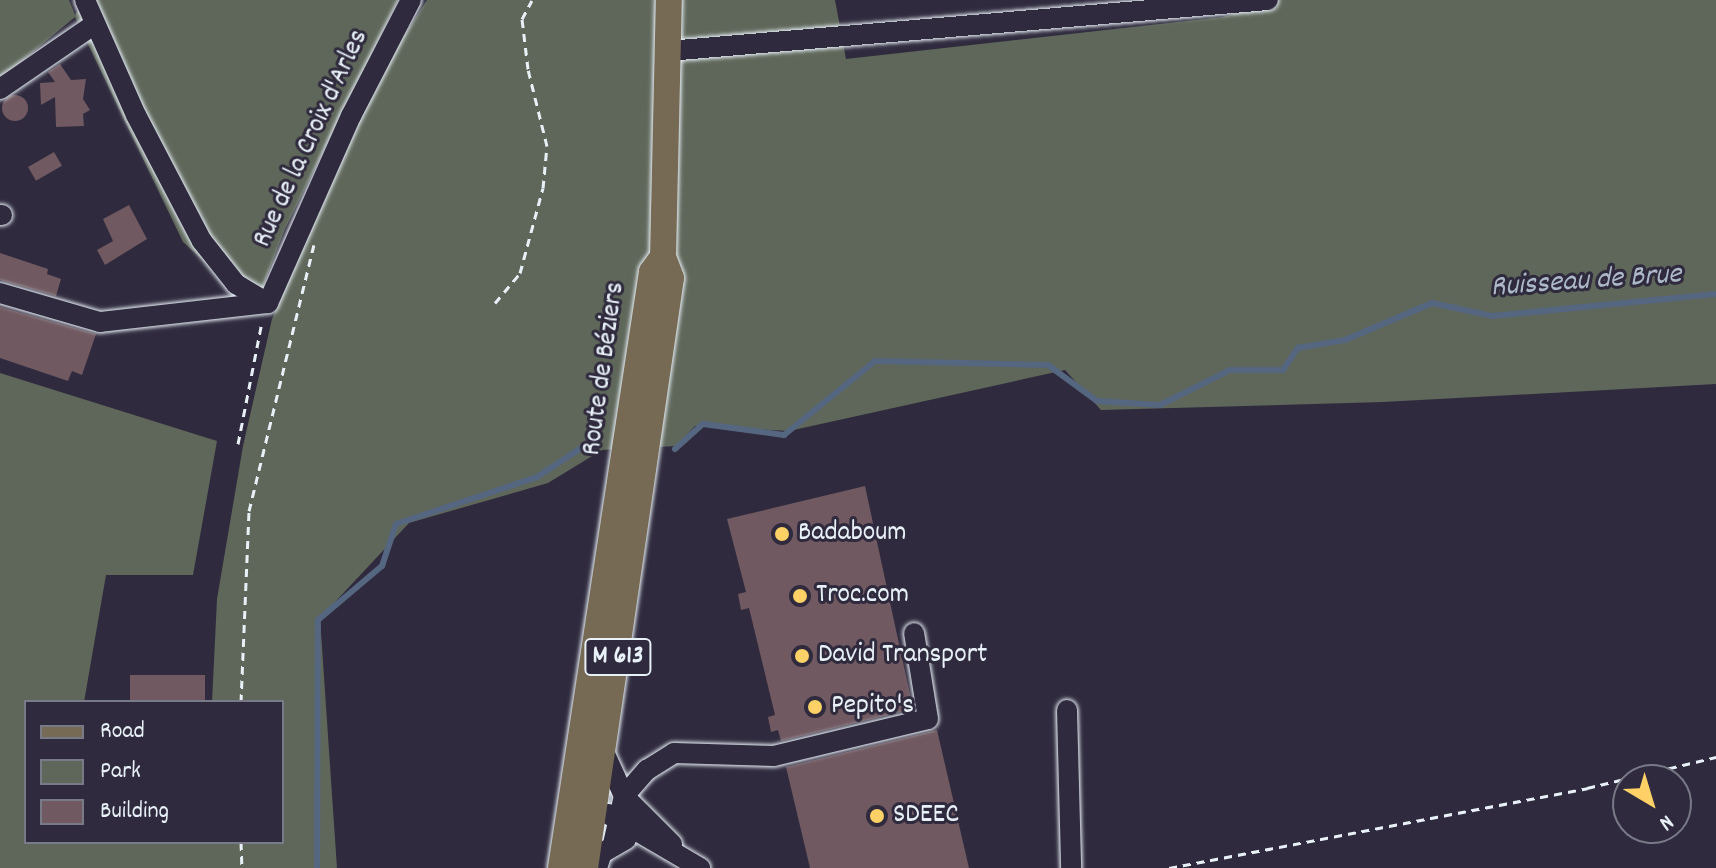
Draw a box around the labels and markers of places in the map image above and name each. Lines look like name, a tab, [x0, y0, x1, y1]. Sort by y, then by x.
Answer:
place label: Badaboum	[798, 517, 907, 551]
marker: Badaboum	[773, 525, 791, 543]
place label: Troc.com	[816, 579, 909, 613]
marker: Troc.com	[791, 587, 809, 605]
place label: David Transport	[818, 639, 987, 673]
marker: David Transport	[793, 647, 811, 665]
place label: Pepito's	[831, 690, 914, 724]
marker: Pepito's	[806, 698, 824, 716]
place label: SDEEC	[893, 799, 959, 833]
marker: SDEEC	[868, 807, 886, 825]

